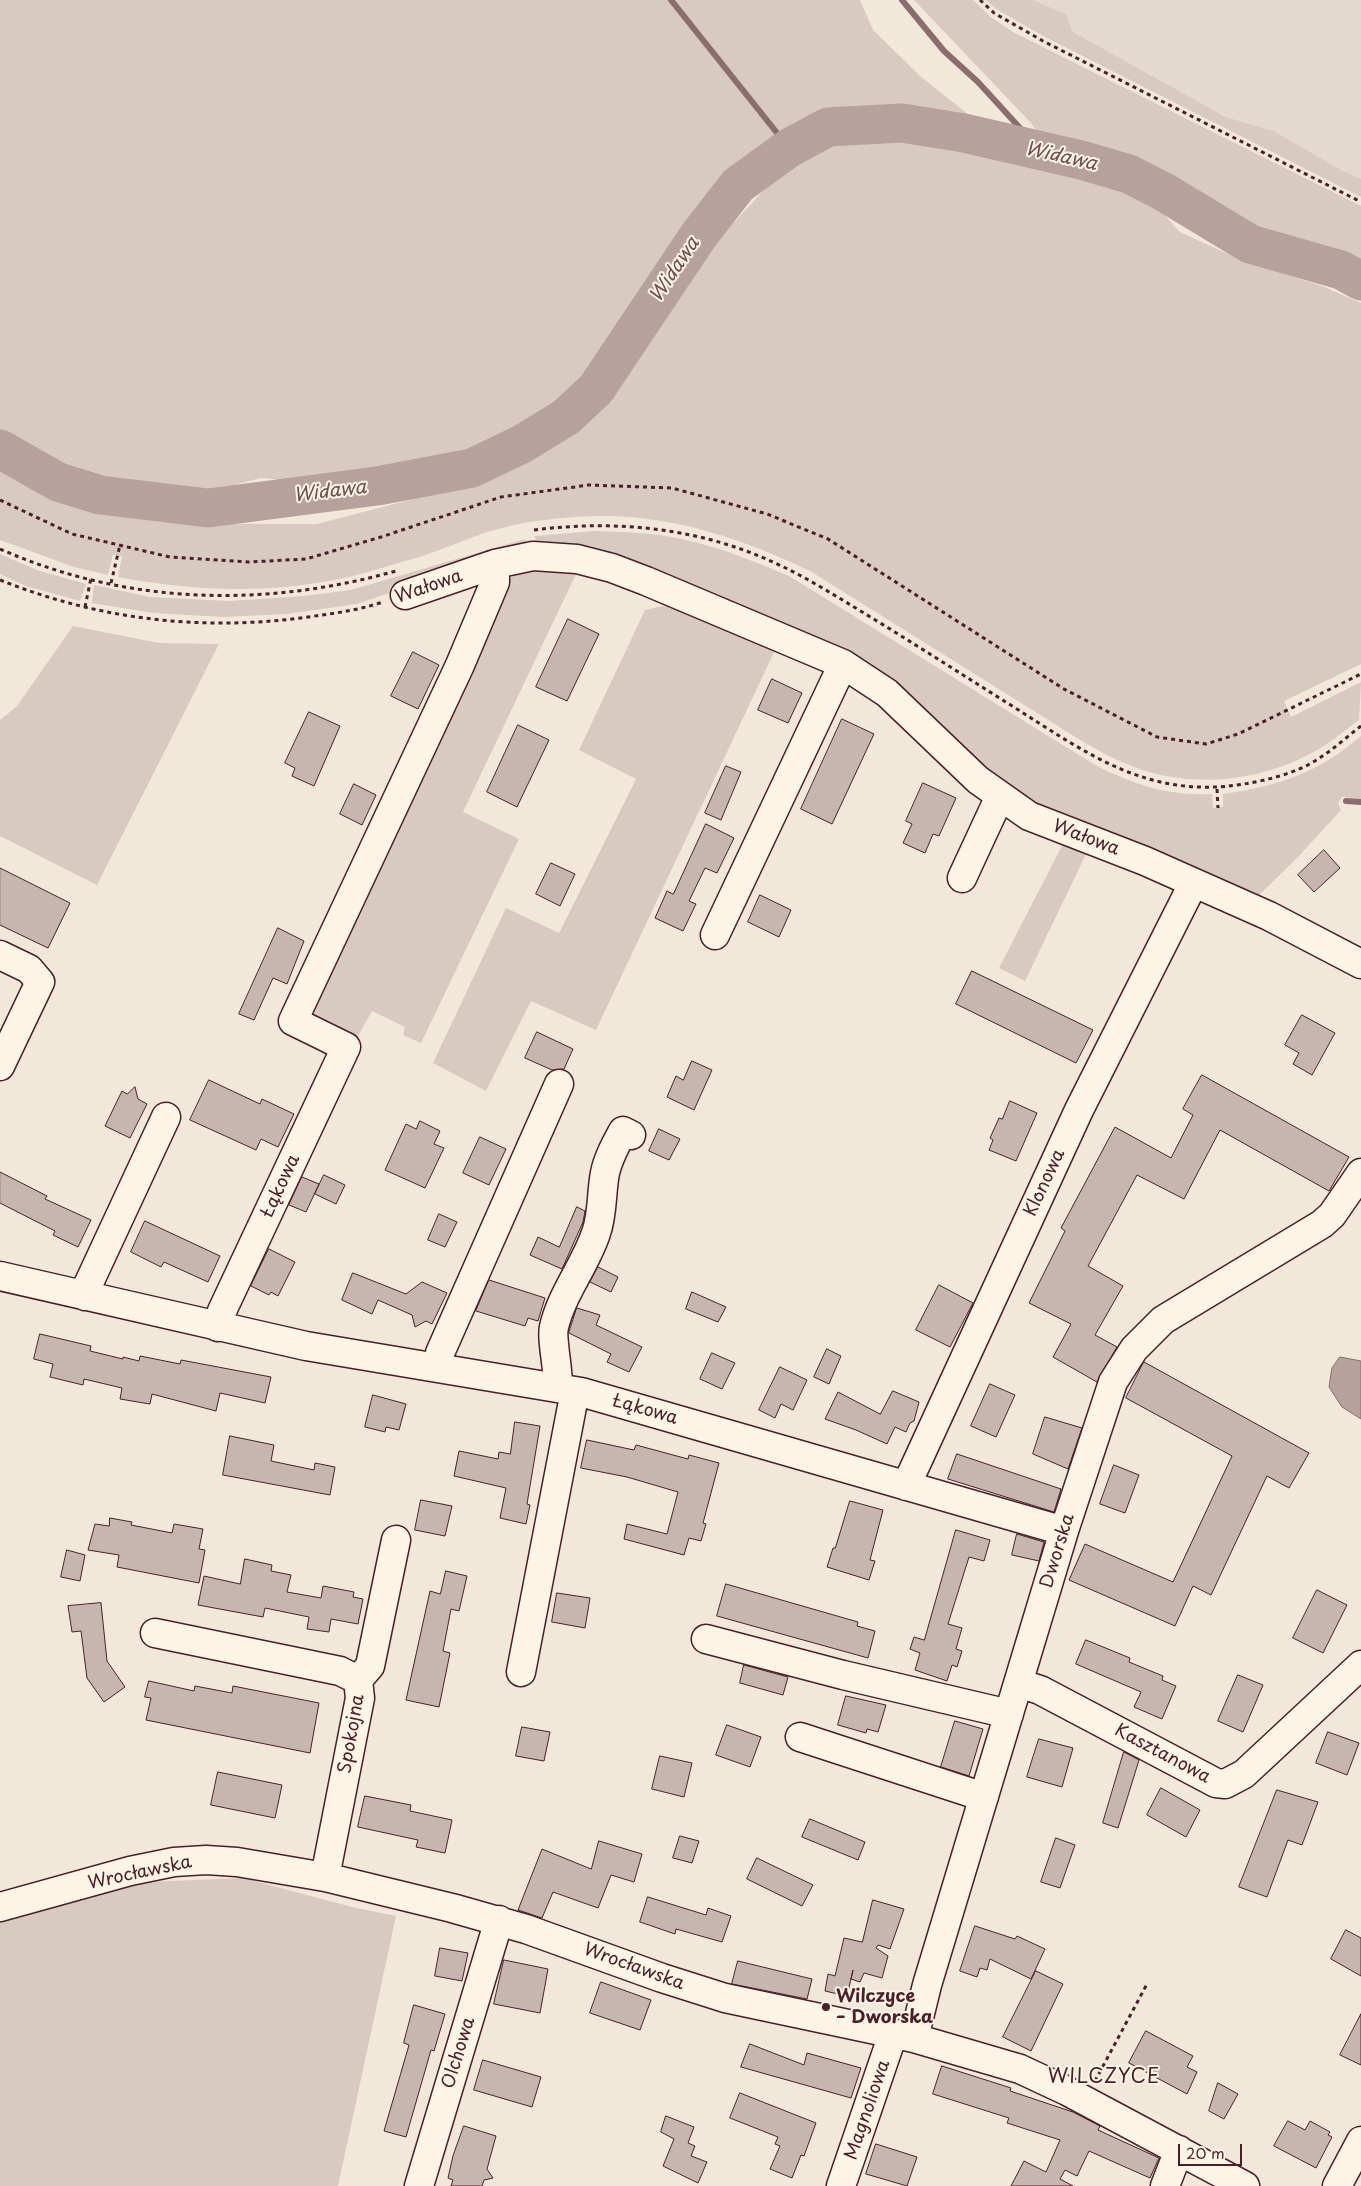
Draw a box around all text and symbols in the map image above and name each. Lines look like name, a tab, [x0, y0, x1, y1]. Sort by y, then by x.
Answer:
water label: Widawa	[1023, 138, 1099, 176]
water label: Widawa	[645, 233, 705, 307]
water label: Widawa	[292, 476, 368, 508]
street label: Wałowa	[393, 566, 465, 608]
street label: Wałowa	[1050, 815, 1122, 861]
street label: Klonowa	[1020, 1146, 1070, 1220]
street label: Łąkowa	[257, 1151, 305, 1221]
street label: Łąkowa	[610, 1390, 680, 1430]
street label: Dworska	[1036, 1511, 1080, 1591]
street label: Spokojna	[334, 1693, 370, 1775]
street label: Kasztanowa	[1110, 1720, 1214, 1788]
street label: Wrocławska	[86, 1851, 194, 1895]
street label: Wrocławska	[581, 1939, 687, 1995]
place label: Wilczyce – Dworska	[836, 1986, 933, 2028]
marker: Wilczyce – Dworska	[820, 2001, 832, 2013]
street label: Olchowa	[438, 2015, 480, 2091]
street label: Magnoliowa	[841, 2057, 895, 2163]
district label: WILCZYCE	[1047, 2065, 1161, 2089]
scale bar	[1181, 2134, 1245, 2166]
text: 20 m	[1186, 2141, 1225, 2164]

